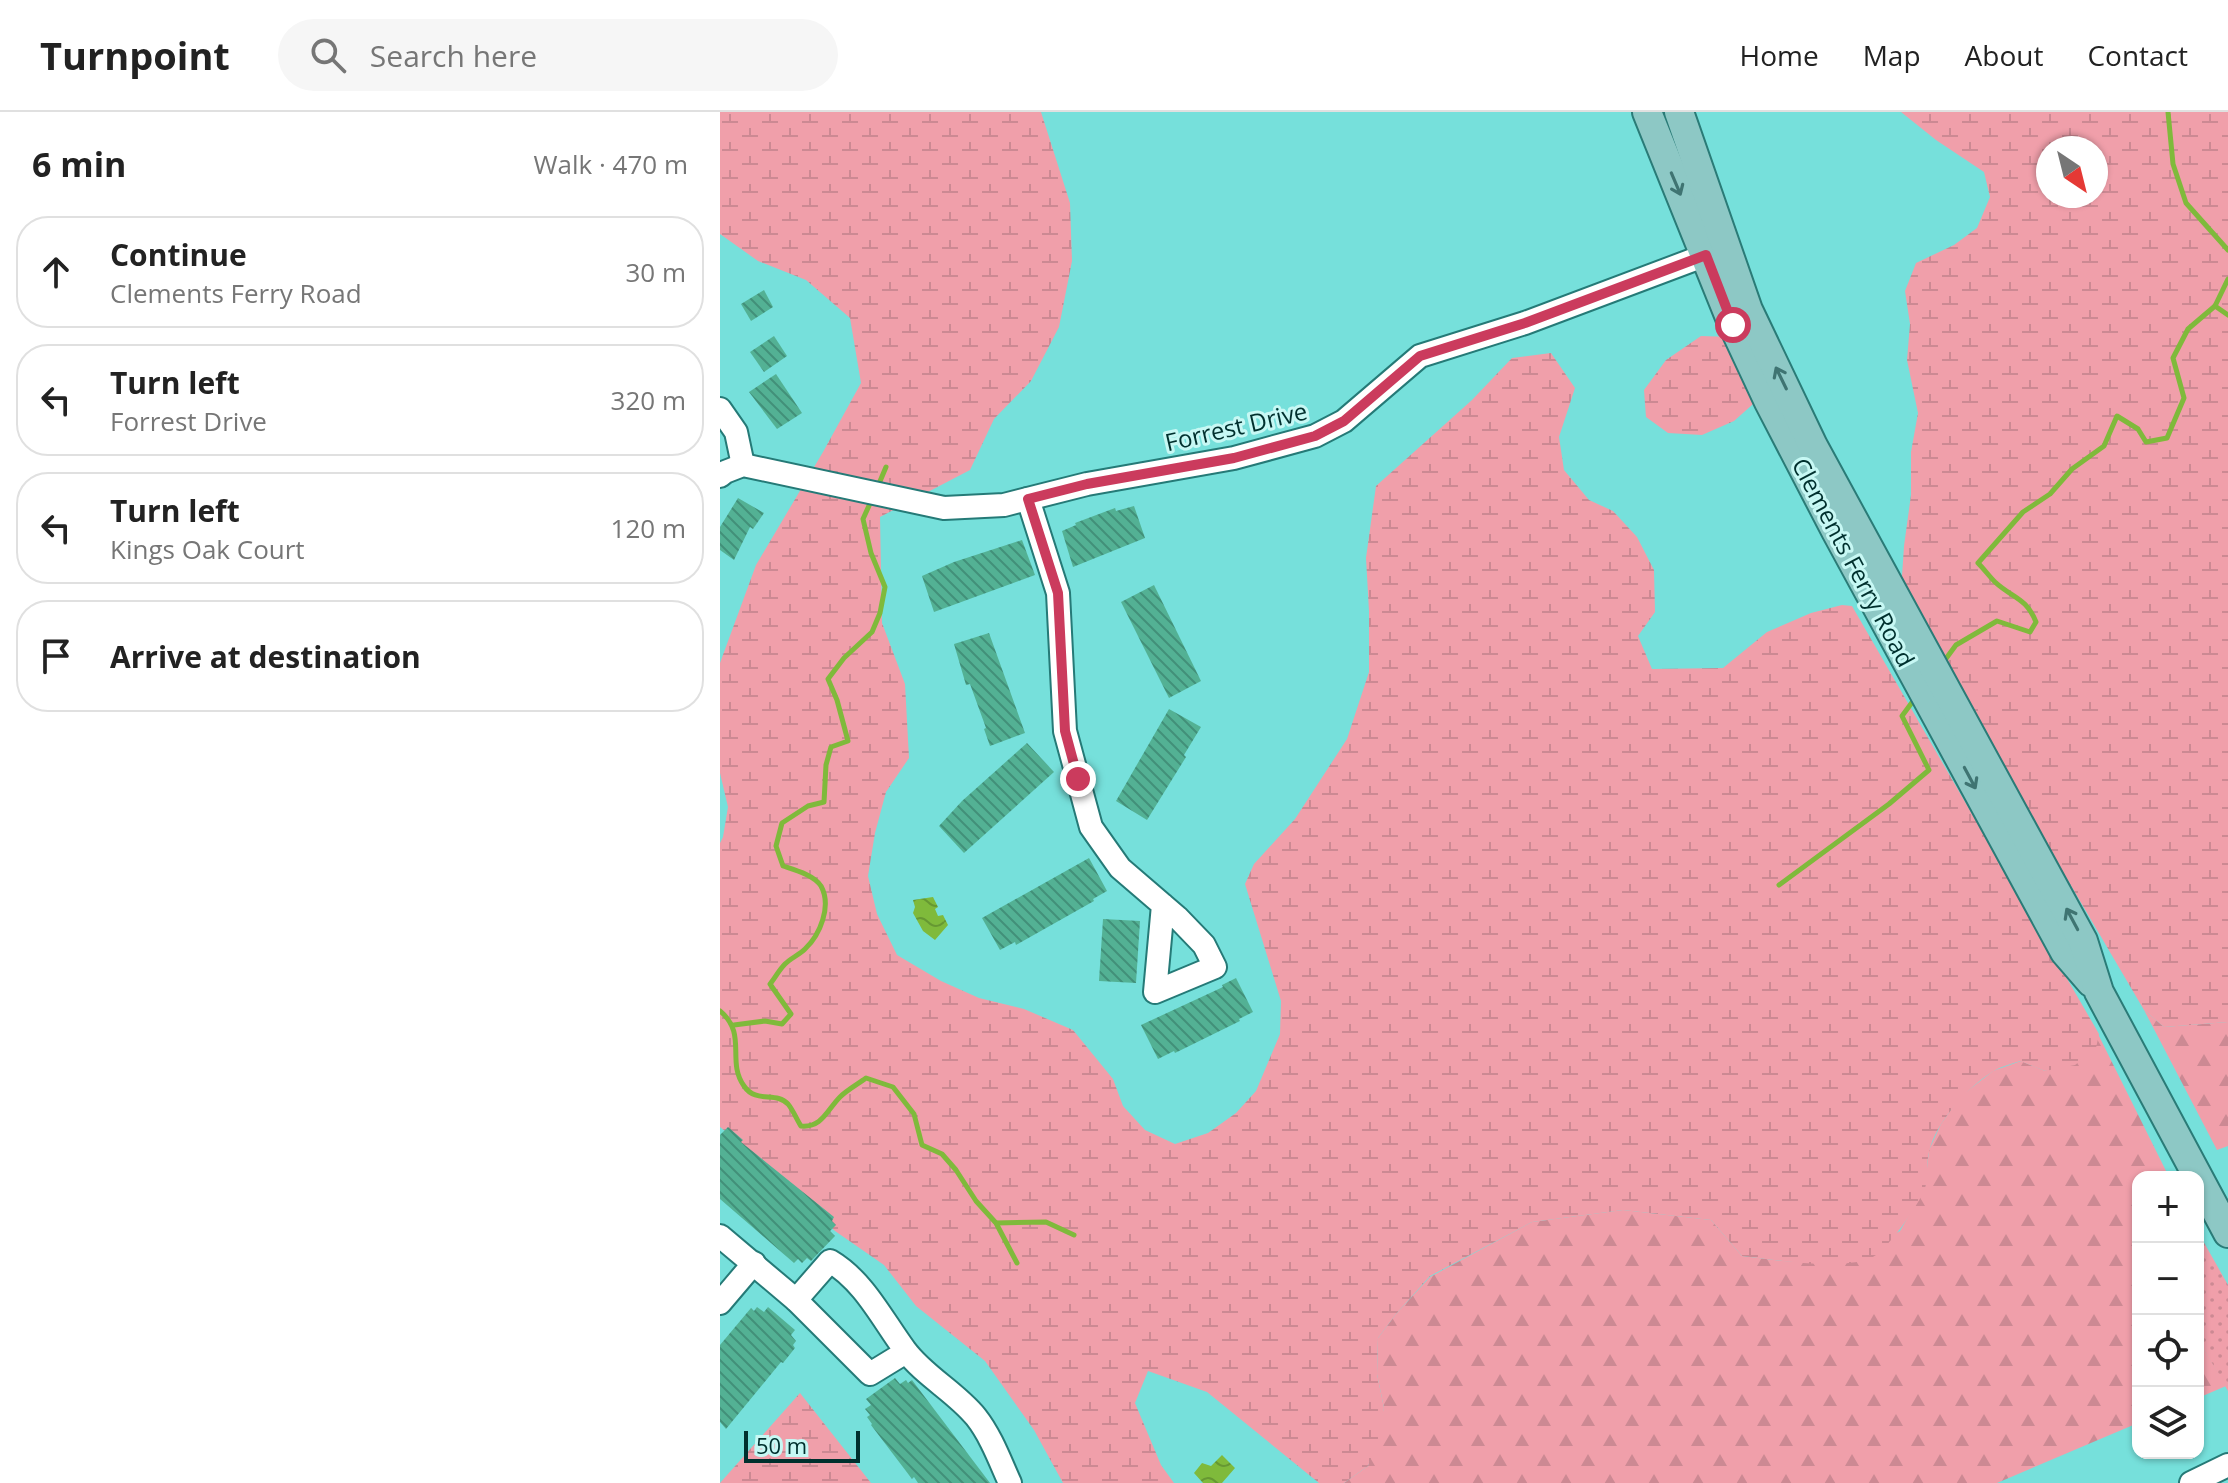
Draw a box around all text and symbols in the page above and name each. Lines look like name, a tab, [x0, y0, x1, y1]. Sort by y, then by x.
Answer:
search box	[278, 19, 838, 91]
text: Turnpoint	[40, 29, 230, 81]
icon: search	[306, 33, 350, 77]
text: Search here	[370, 35, 537, 76]
text: Home	[1740, 36, 1819, 74]
text: Map	[1863, 36, 1921, 74]
text: About	[1965, 36, 2043, 74]
text: Contact	[2087, 36, 2188, 74]
north arrow	[2036, 136, 2108, 208]
text: 6 min	[32, 141, 126, 187]
text: Walk · 470 m	[534, 146, 688, 182]
one-way arrow	[1669, 172, 1684, 196]
text: Continue	[110, 234, 247, 275]
icon: ahead	[34, 250, 78, 294]
text: 30 m	[625, 254, 686, 290]
text: Clements Ferry Road	[110, 275, 362, 311]
route start	[1715, 307, 1751, 343]
text: Turn left	[110, 362, 240, 403]
one-way arrow	[1773, 367, 1788, 391]
icon: left	[34, 378, 78, 422]
text: 320 m	[611, 382, 686, 418]
street label: Forrest Drive	[1162, 394, 1310, 458]
text: Forrest Drive	[110, 403, 267, 439]
street label: Clements Ferry Road	[1785, 452, 1923, 672]
text: Turn left	[110, 490, 240, 531]
icon: left	[34, 506, 78, 550]
text: 120 m	[611, 510, 686, 546]
text: Kings Oak Court	[110, 531, 305, 567]
icon: arrive	[34, 634, 78, 678]
text: Arrive at destination	[110, 636, 421, 677]
route end	[1060, 761, 1096, 797]
one-way arrow	[1963, 765, 1979, 789]
one-way arrow	[2063, 908, 2079, 932]
map controls	[2132, 1171, 2204, 1459]
button: +	[2132, 1171, 2204, 1243]
button: −	[2132, 1243, 2204, 1315]
button: locate	[2132, 1315, 2204, 1387]
button: layers	[2132, 1387, 2204, 1459]
scale bar	[744, 1427, 860, 1463]
text: 50 m	[756, 1430, 807, 1460]

